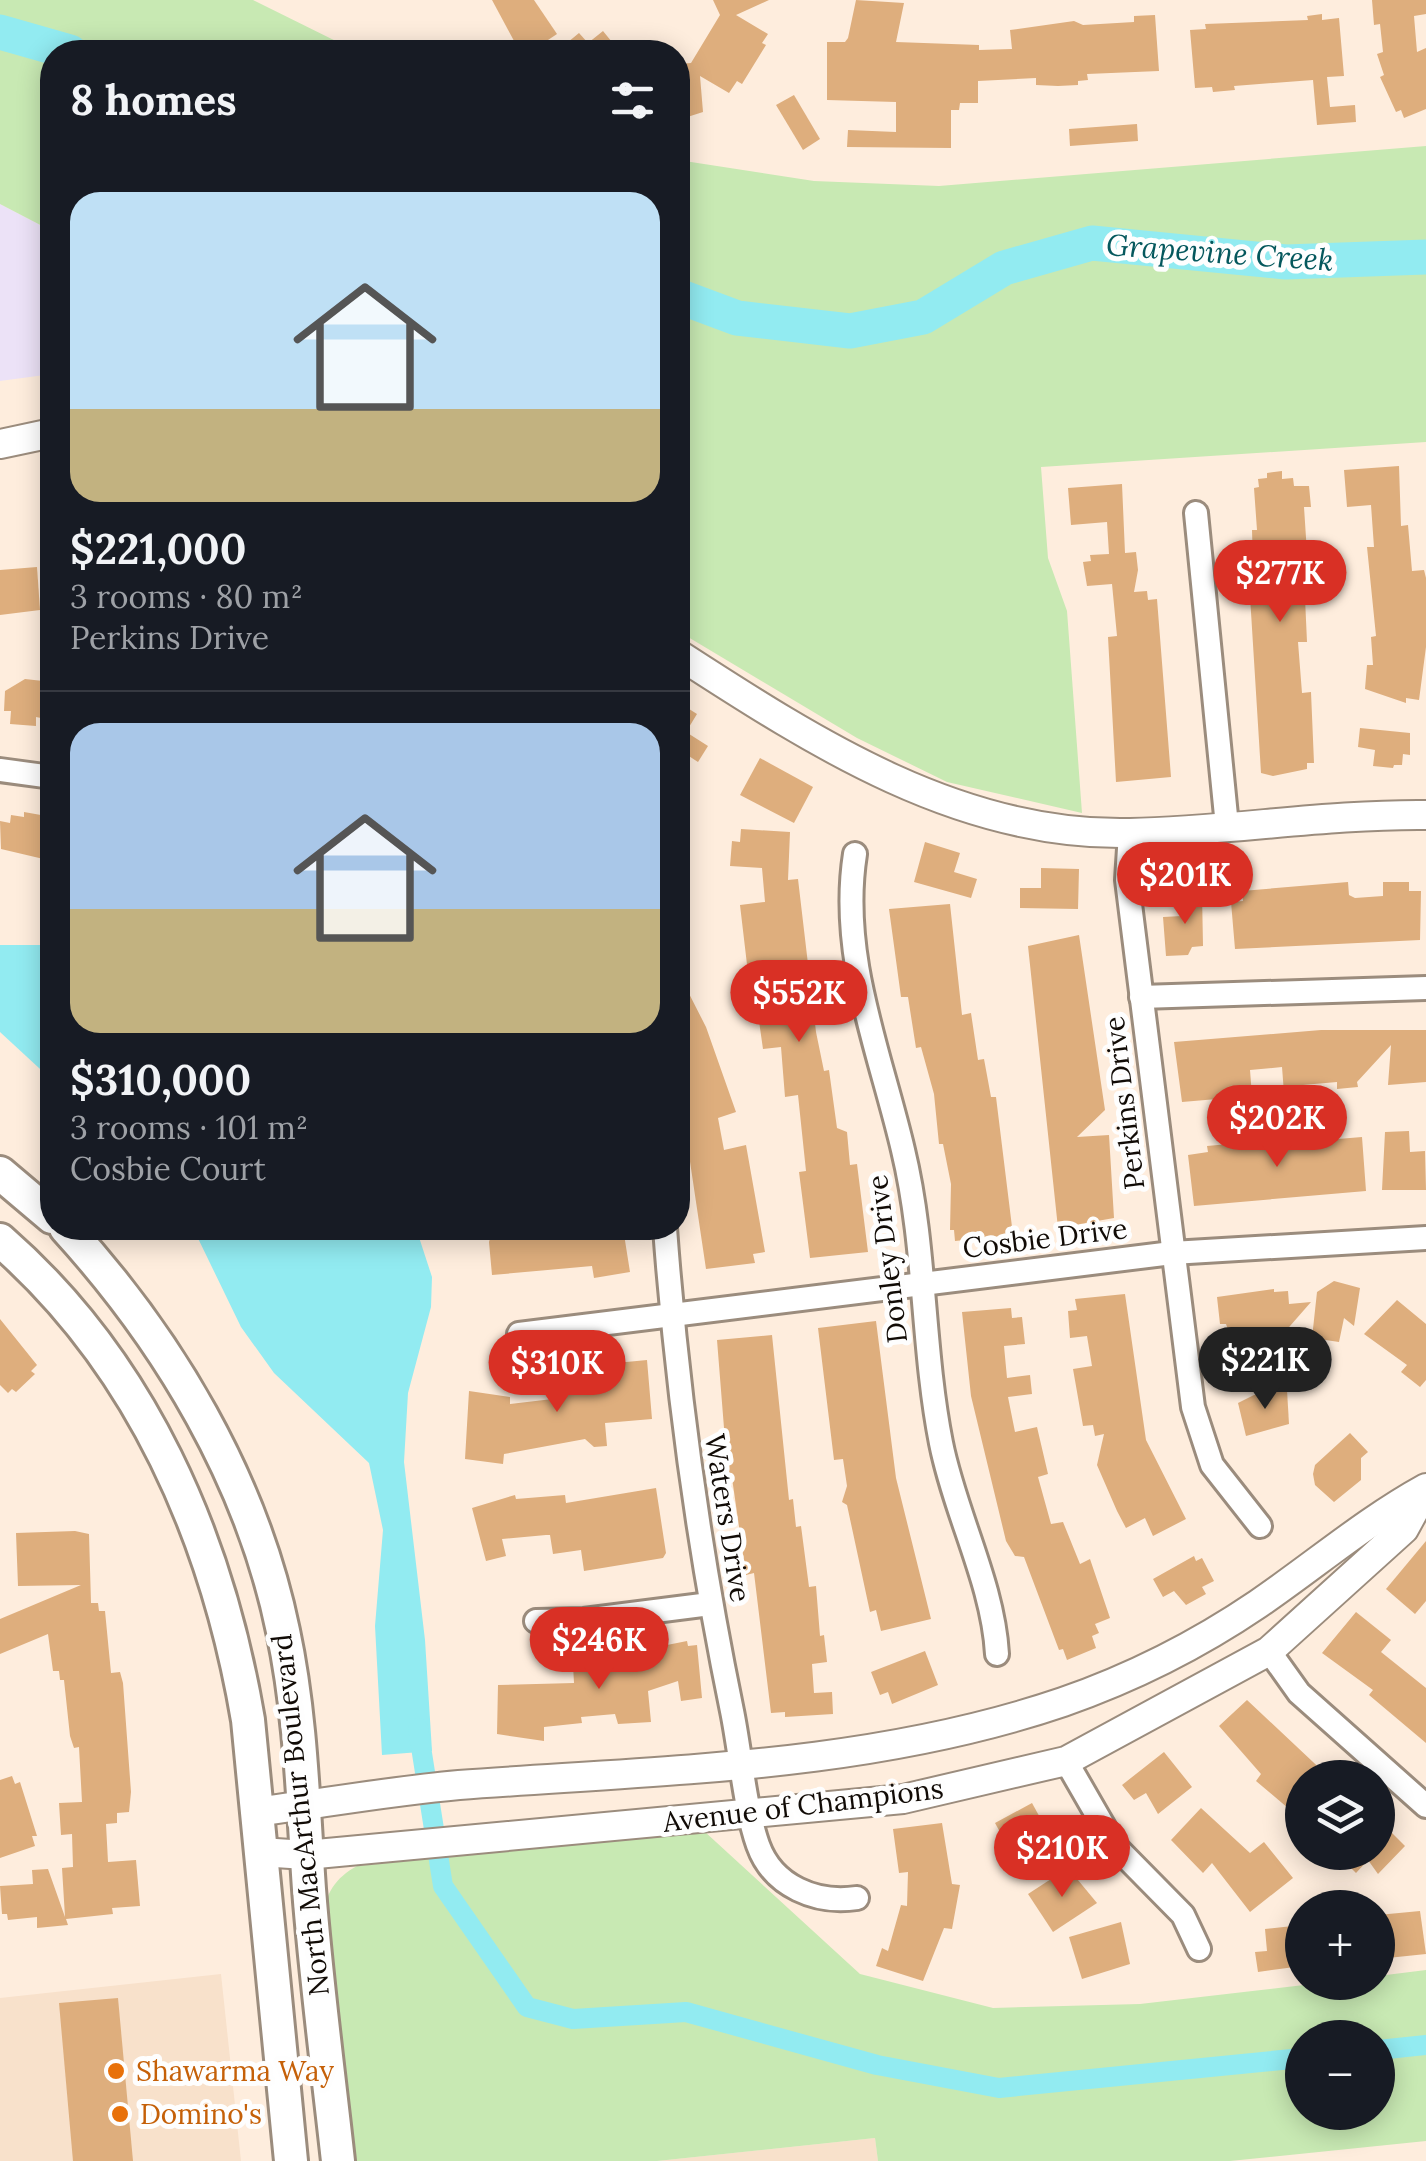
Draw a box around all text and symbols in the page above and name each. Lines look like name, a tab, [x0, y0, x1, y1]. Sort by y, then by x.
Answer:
text: 8 homes	[70, 73, 237, 127]
icon: filters	[605, 73, 660, 128]
water label: Grapevine Creek	[1105, 225, 1335, 279]
icon: home	[275, 257, 455, 437]
text: $221,000	[70, 522, 247, 576]
pin: $277K	[1210, 540, 1350, 625]
text: $277K	[1235, 552, 1325, 593]
text: 3 rooms · 80 m²	[70, 576, 303, 617]
text: Perkins Drive	[70, 617, 269, 658]
icon: home	[275, 788, 455, 968]
pin: $201K	[1115, 842, 1255, 927]
text: $201K	[1139, 854, 1231, 895]
pin: $552K	[729, 960, 869, 1045]
text: $552K	[752, 972, 846, 1013]
street label: Perkins Drive	[1096, 1014, 1152, 1192]
text: $310,000	[70, 1053, 251, 1107]
pin: $202K	[1207, 1085, 1347, 1170]
text: $202K	[1229, 1097, 1325, 1138]
text: 3 rooms · 101 m²	[70, 1107, 308, 1148]
text: Cosbie Court	[70, 1148, 266, 1189]
street label: Donley Drive	[859, 1173, 915, 1345]
street label: Cosbie Drive	[961, 1210, 1129, 1266]
pin: $221K	[1195, 1327, 1335, 1412]
pin: $310K	[487, 1330, 627, 1415]
text: $221K	[1221, 1339, 1309, 1380]
text: $310K	[511, 1342, 603, 1383]
street label: Waters Drive	[697, 1431, 759, 1605]
pin: $246K	[529, 1607, 669, 1692]
text: $246K	[552, 1619, 646, 1660]
street label: North MacArthur Boulevard	[263, 1632, 337, 1998]
map controls	[1285, 1760, 1395, 2130]
button: layers	[1285, 1760, 1395, 1870]
street label: Avenue of Champions	[660, 1770, 945, 1840]
pin: $210K	[992, 1815, 1132, 1900]
text: $210K	[1016, 1827, 1108, 1868]
button: +	[1285, 1890, 1395, 2000]
button: −	[1285, 2020, 1395, 2130]
place label: Shawarma Way	[136, 2053, 334, 2089]
marker: Shawarma Way	[105, 2060, 127, 2082]
place label: Domino's	[140, 2096, 262, 2132]
marker: Domino's	[109, 2103, 131, 2125]

